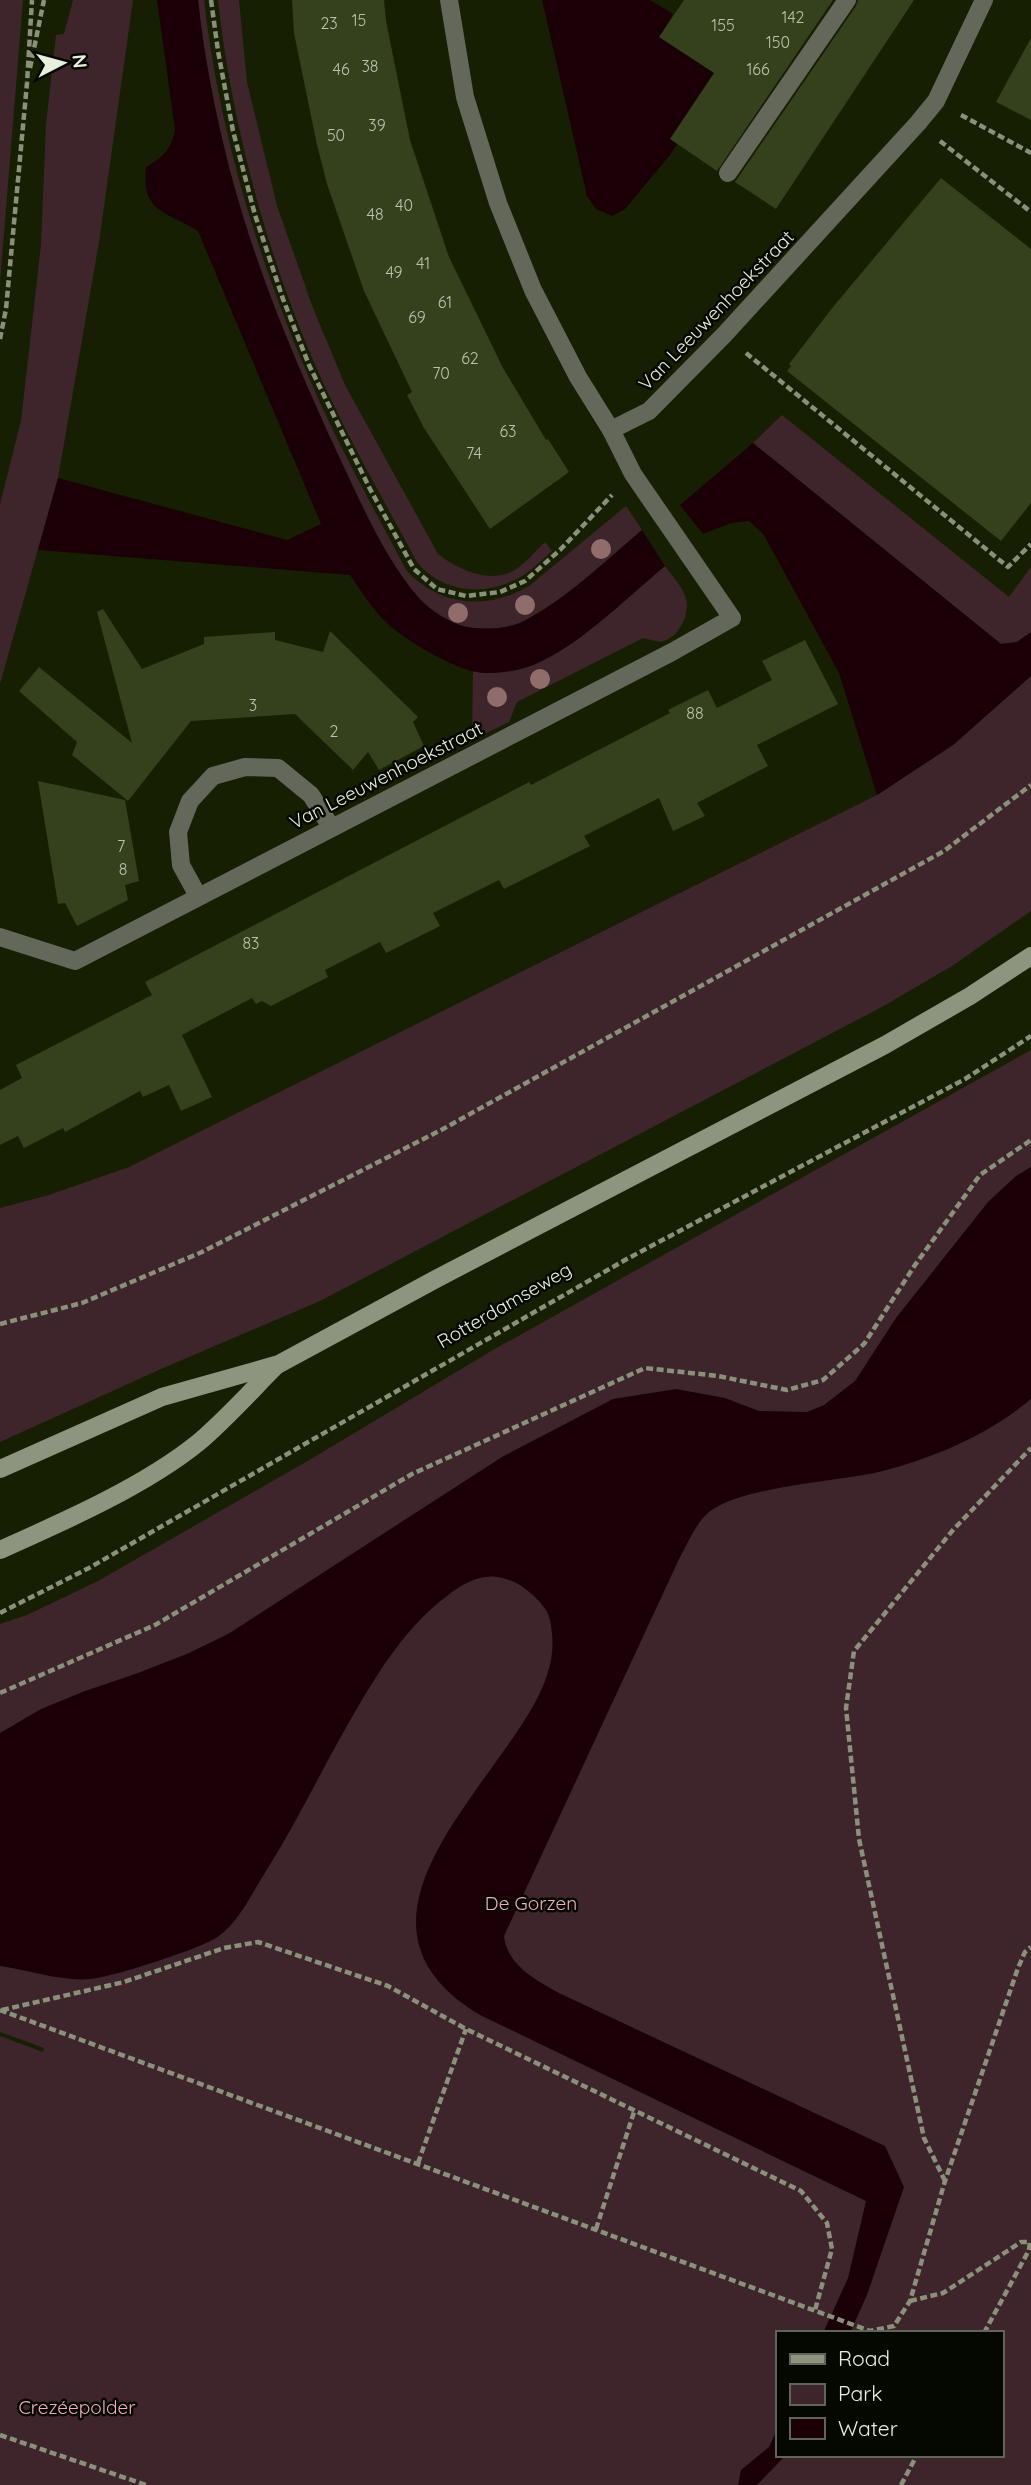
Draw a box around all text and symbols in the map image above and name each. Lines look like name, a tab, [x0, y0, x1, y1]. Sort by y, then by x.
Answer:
house number: 142	[782, 7, 805, 27]
house number: 15	[352, 10, 366, 30]
house number: 23	[320, 13, 338, 33]
house number: 155	[711, 15, 735, 35]
north arrow	[28, 28, 98, 98]
house number: 150	[766, 32, 790, 52]
text: N	[67, 53, 93, 69]
house number: 38	[361, 56, 379, 76]
house number: 46	[332, 59, 350, 79]
house number: 166	[746, 59, 770, 79]
house number: 39	[368, 115, 386, 135]
house number: 50	[327, 125, 345, 145]
house number: 40	[395, 195, 413, 215]
house number: 48	[366, 204, 384, 224]
street label: Van Leeuwenhoekstraat	[633, 225, 799, 395]
house number: 41	[416, 253, 430, 273]
house number: 49	[385, 262, 403, 282]
house number: 61	[438, 292, 452, 312]
house number: 69	[408, 307, 426, 327]
house number: 62	[461, 348, 479, 368]
house number: 70	[432, 363, 450, 383]
house number: 63	[500, 421, 517, 441]
house number: 74	[466, 443, 482, 463]
house number: 3	[249, 695, 257, 715]
house number: 88	[686, 703, 704, 723]
street label: Van Leeuwenhoekstraat	[285, 716, 487, 834]
house number: 2	[330, 721, 339, 741]
house number: 7	[117, 836, 125, 856]
house number: 8	[119, 859, 127, 879]
house number: 83	[242, 933, 260, 953]
street label: Rotterdamseweg	[432, 1257, 576, 1353]
park label: De Gorzen	[485, 1891, 577, 1915]
legend	[776, 2331, 1003, 2457]
text: Road	[838, 2345, 890, 2371]
text: Park	[838, 2380, 882, 2406]
park label: Crezéepolder	[18, 2395, 136, 2419]
text: Water	[838, 2415, 898, 2441]

